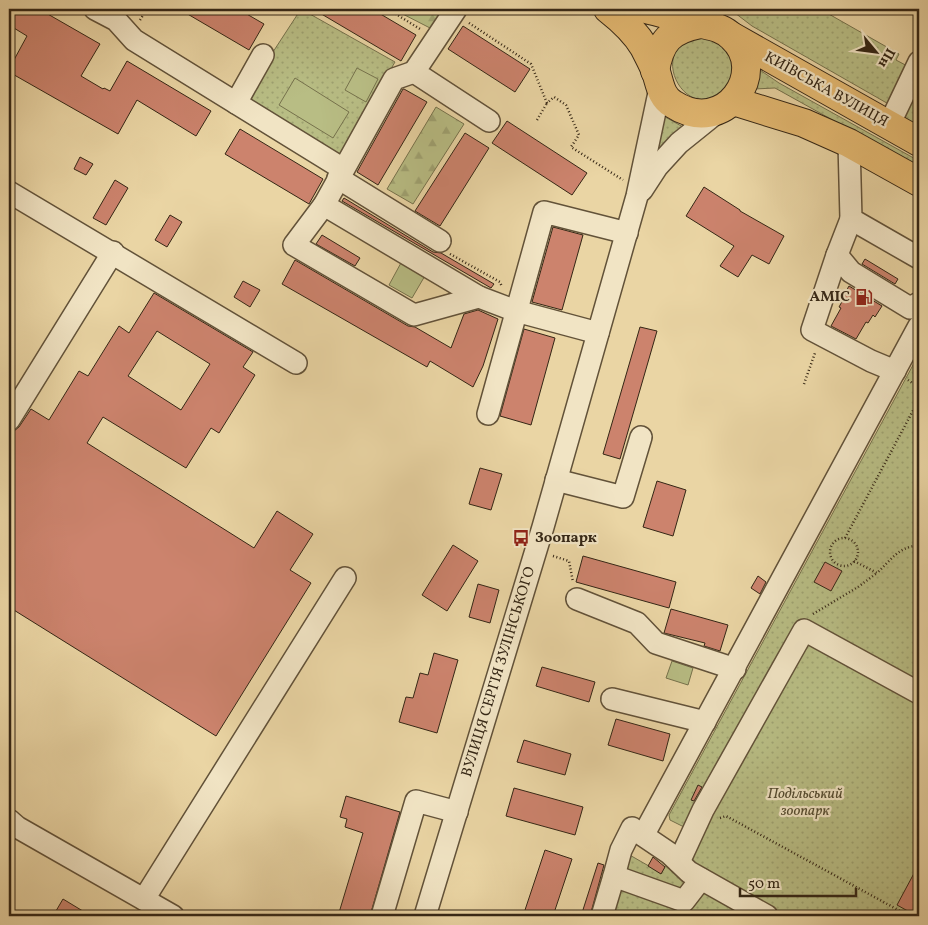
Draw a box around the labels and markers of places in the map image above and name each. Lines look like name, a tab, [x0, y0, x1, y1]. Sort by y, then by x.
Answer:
place label: АМІС	[809, 287, 850, 308]
fuel station icon: АМІС	[854, 287, 874, 307]
bus stop icon: Зоопарк	[511, 528, 531, 548]
place label: Зоопарк	[535, 528, 597, 549]

